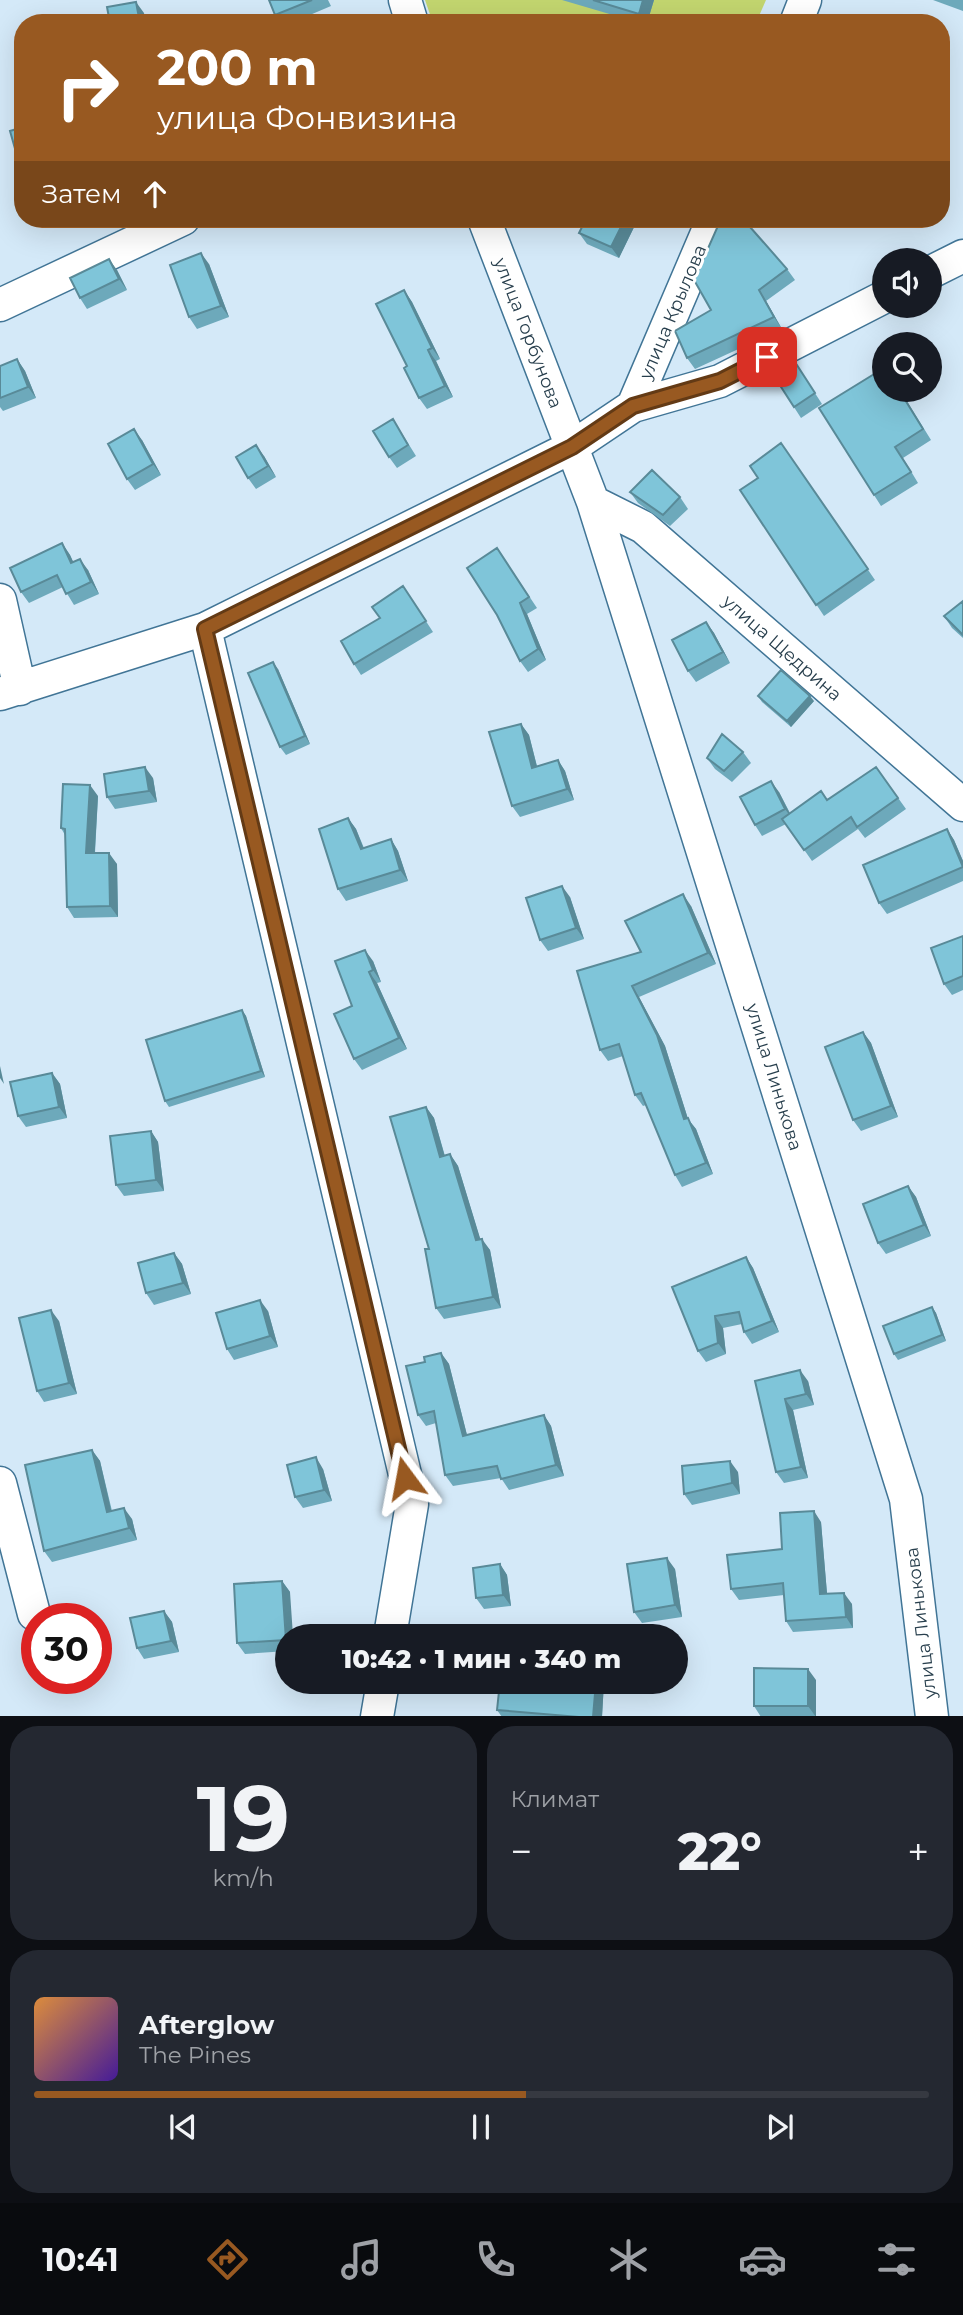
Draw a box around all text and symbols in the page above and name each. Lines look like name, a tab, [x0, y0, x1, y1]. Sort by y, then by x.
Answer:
text: 200 m	[157, 38, 318, 97]
icon: right	[42, 42, 133, 133]
text: улица Фонвизина	[157, 98, 457, 137]
icon: ahead	[136, 175, 174, 213]
text: Затем	[42, 178, 122, 210]
street label: улица Крылова	[634, 241, 711, 384]
map controls	[872, 248, 942, 402]
button: sound	[872, 248, 942, 318]
street label: улица Горбунова	[489, 254, 567, 411]
pin	[737, 327, 797, 387]
button: search	[872, 332, 942, 402]
icon: arrive	[748, 338, 786, 376]
street label: улица Щедрина	[717, 590, 846, 706]
street label: улица Линькова	[741, 1000, 807, 1153]
position arrow	[368, 1441, 442, 1515]
street label: улица Линькова	[901, 1546, 941, 1701]
speed limit sign: 30	[21, 1603, 112, 1694]
text: 10:42 · 1 мин · 340 m	[342, 1643, 621, 1675]
text: 19	[196, 1763, 290, 1874]
text: Климат	[511, 1785, 599, 1813]
text: 22°	[678, 1820, 762, 1883]
text: −	[511, 1828, 532, 1875]
text: +	[907, 1828, 929, 1875]
text: km/h	[213, 1864, 274, 1892]
text: Afterglow	[139, 2009, 274, 2041]
text: The Pines	[139, 2041, 251, 2069]
icon: previous	[164, 2108, 202, 2146]
icon: pause	[462, 2108, 500, 2146]
icon: next	[761, 2108, 799, 2146]
icon: directions	[203, 2235, 252, 2284]
icon: music	[337, 2235, 386, 2284]
icon: phone	[471, 2235, 520, 2284]
icon: climate	[604, 2235, 653, 2284]
icon: car	[738, 2235, 787, 2284]
icon: filters	[872, 2235, 921, 2284]
text: 10:41	[42, 2240, 119, 2279]

